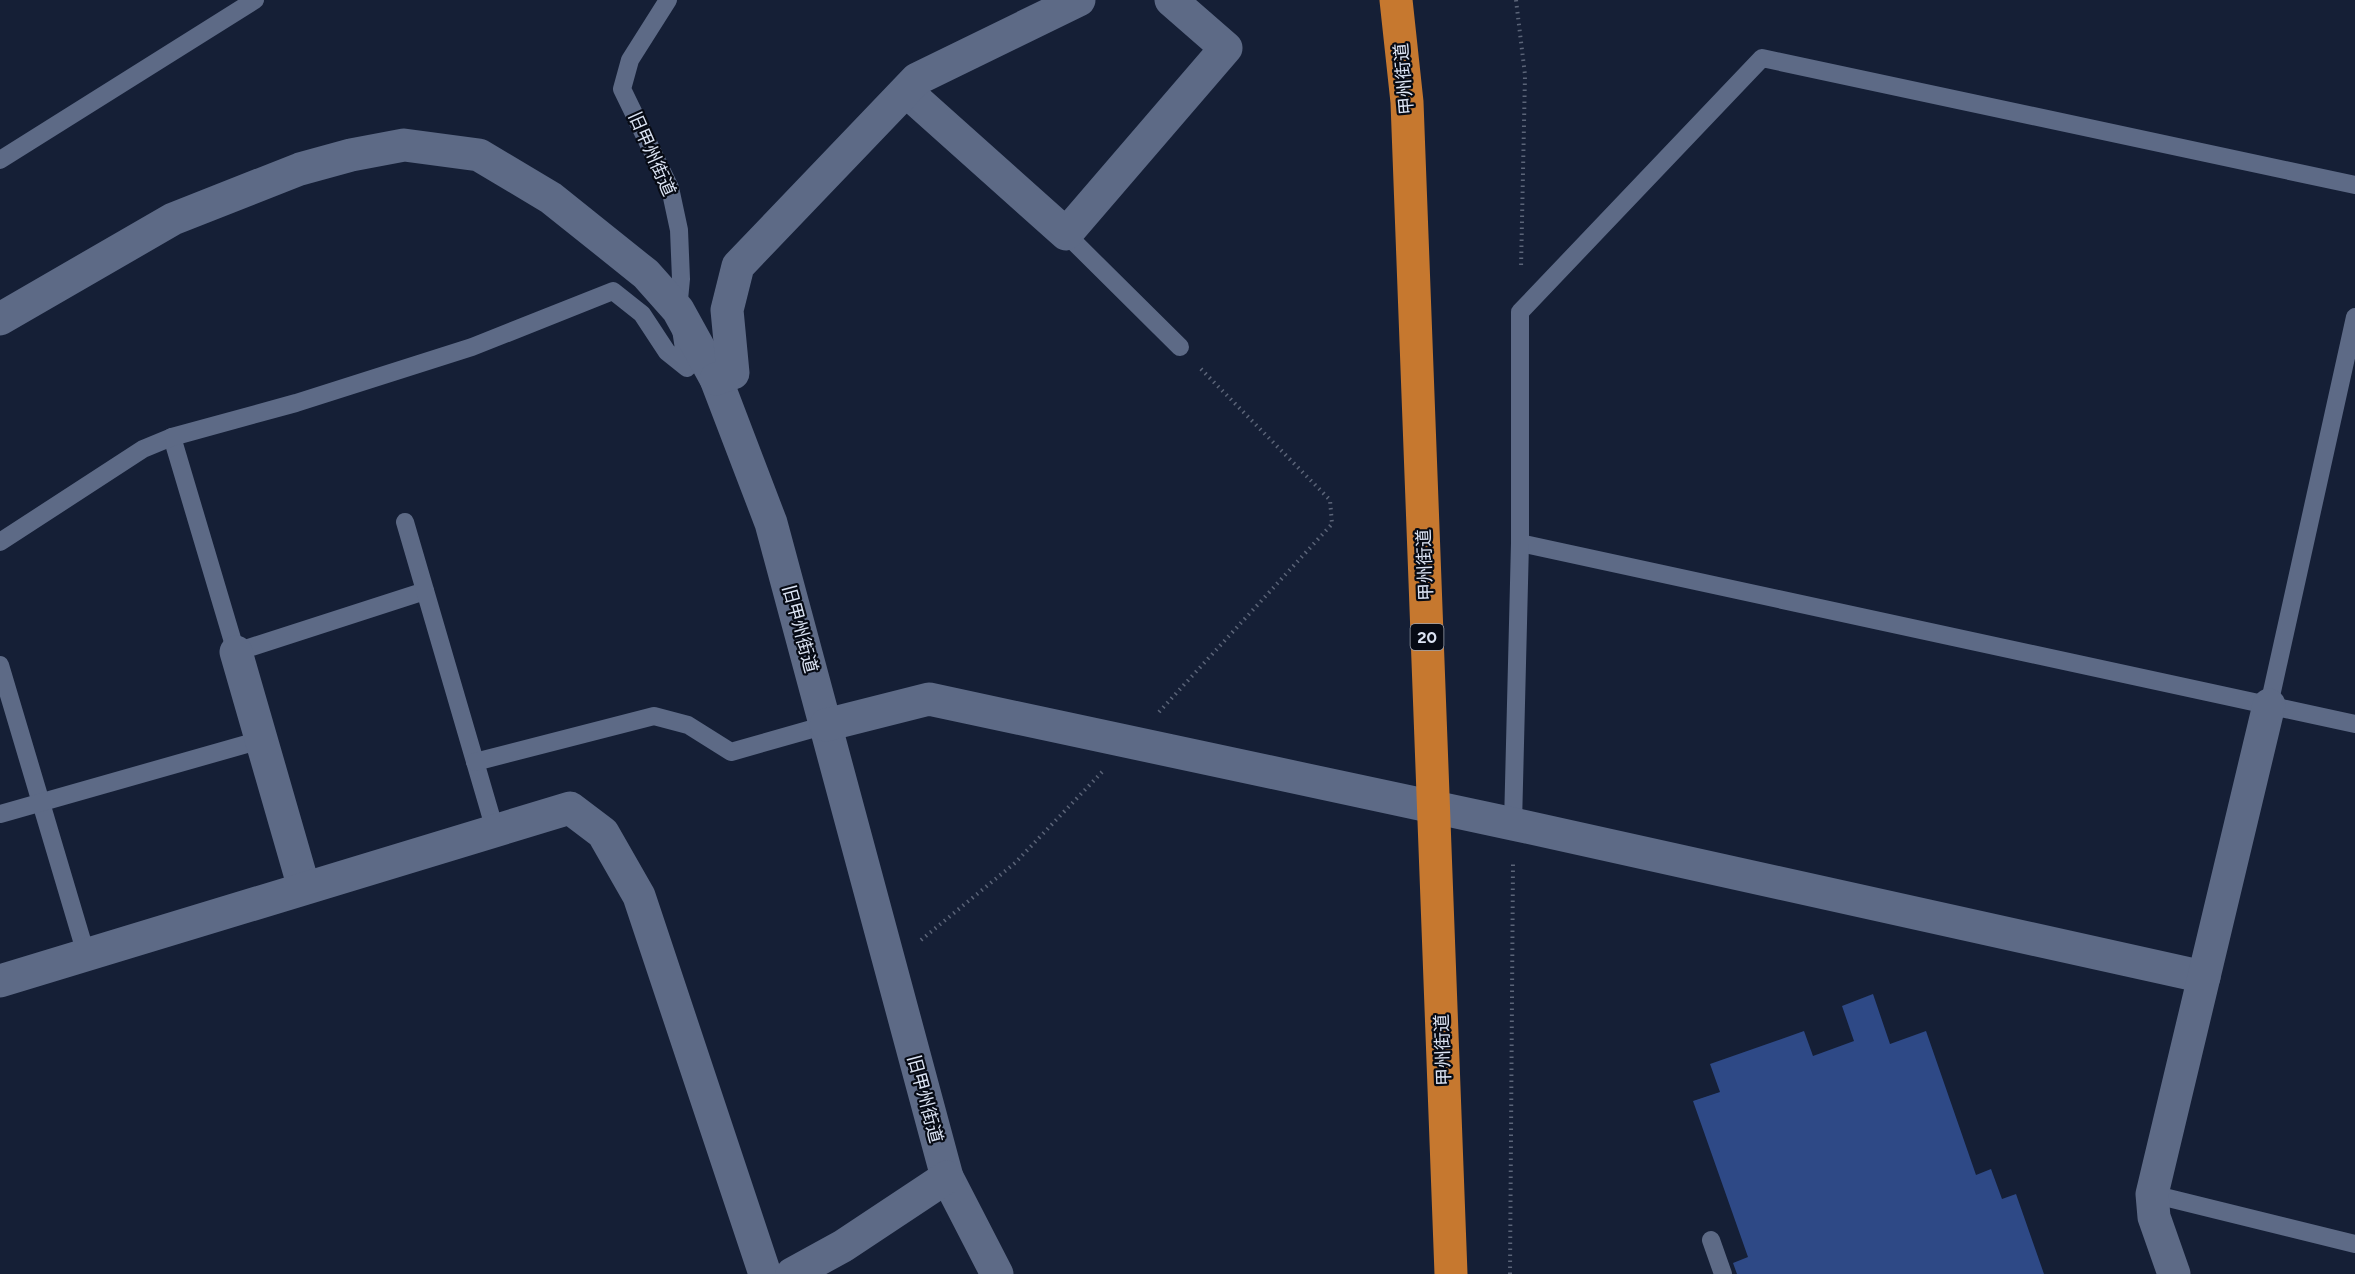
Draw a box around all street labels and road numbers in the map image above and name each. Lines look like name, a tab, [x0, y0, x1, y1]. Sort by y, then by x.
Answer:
street label: 甲州街道	[1390, 42, 1418, 116]
street label: 旧甲州街道	[624, 108, 680, 200]
street label: 甲州街道	[1413, 529, 1437, 601]
street label: 旧甲州街道	[778, 583, 822, 675]
road number: 20	[1410, 624, 1444, 650]
street label: 甲州街道	[1431, 1014, 1455, 1086]
street label: 旧甲州街道	[903, 1053, 947, 1145]

